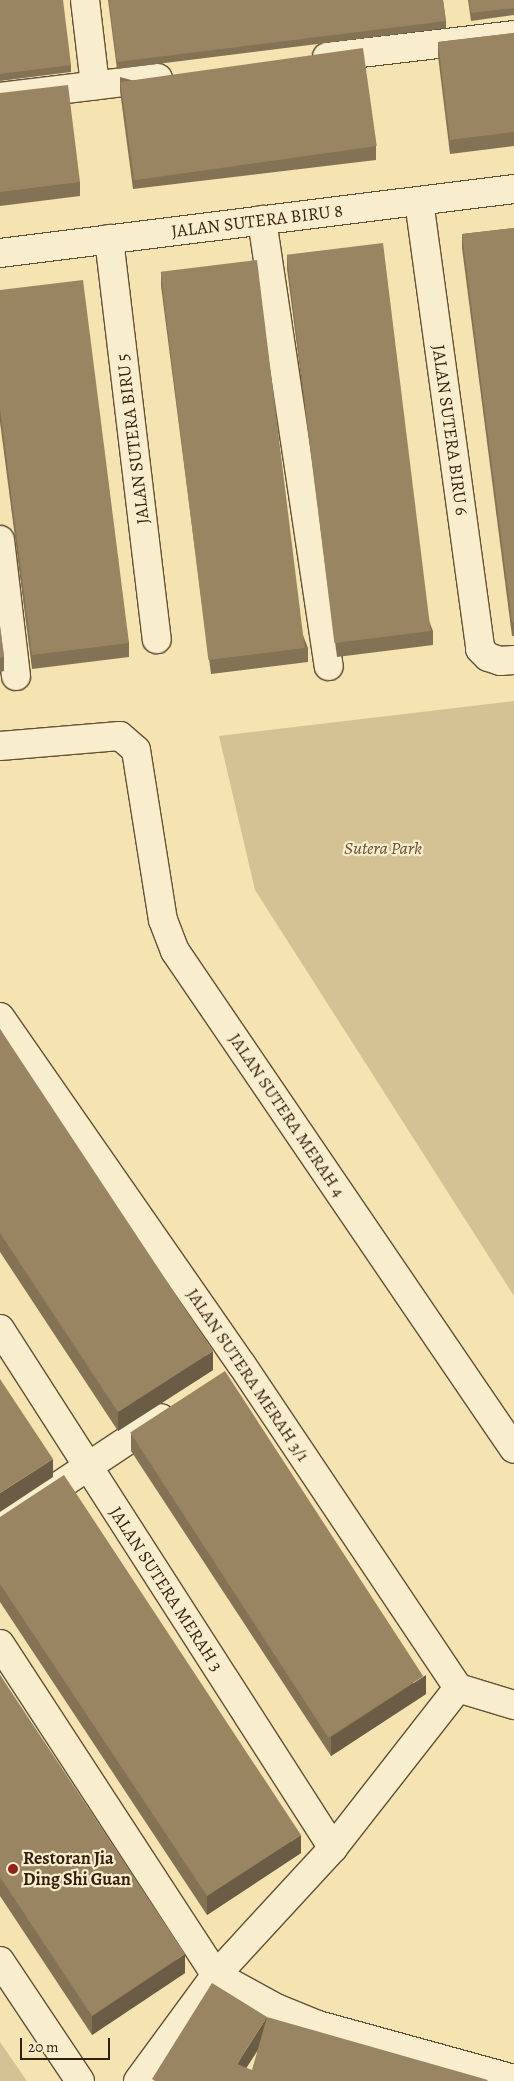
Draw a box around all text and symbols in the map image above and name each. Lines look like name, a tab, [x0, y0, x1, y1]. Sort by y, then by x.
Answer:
street label: JALAN SUTERA BIRU 8	[170, 200, 344, 242]
street label: JALAN SUTERA BIRU 6	[427, 343, 473, 517]
street label: JALAN SUTERA BIRU 5	[112, 353, 154, 525]
park label: Sutera Park	[344, 837, 422, 859]
street label: JALAN SUTERA MERAH 4	[224, 1029, 350, 1201]
street label: JALAN SUTERA MERAH 3/1	[182, 1284, 314, 1466]
street label: JALAN SUTERA MERAH 3	[105, 1503, 227, 1675]
place label: Restoran Jia Ding Shi Guan	[23, 1848, 131, 1890]
marker: Restoran Jia Ding Shi Guan	[7, 1863, 19, 1875]
scale bar	[22, 2028, 112, 2060]
text: 20 m	[28, 2037, 59, 2057]

